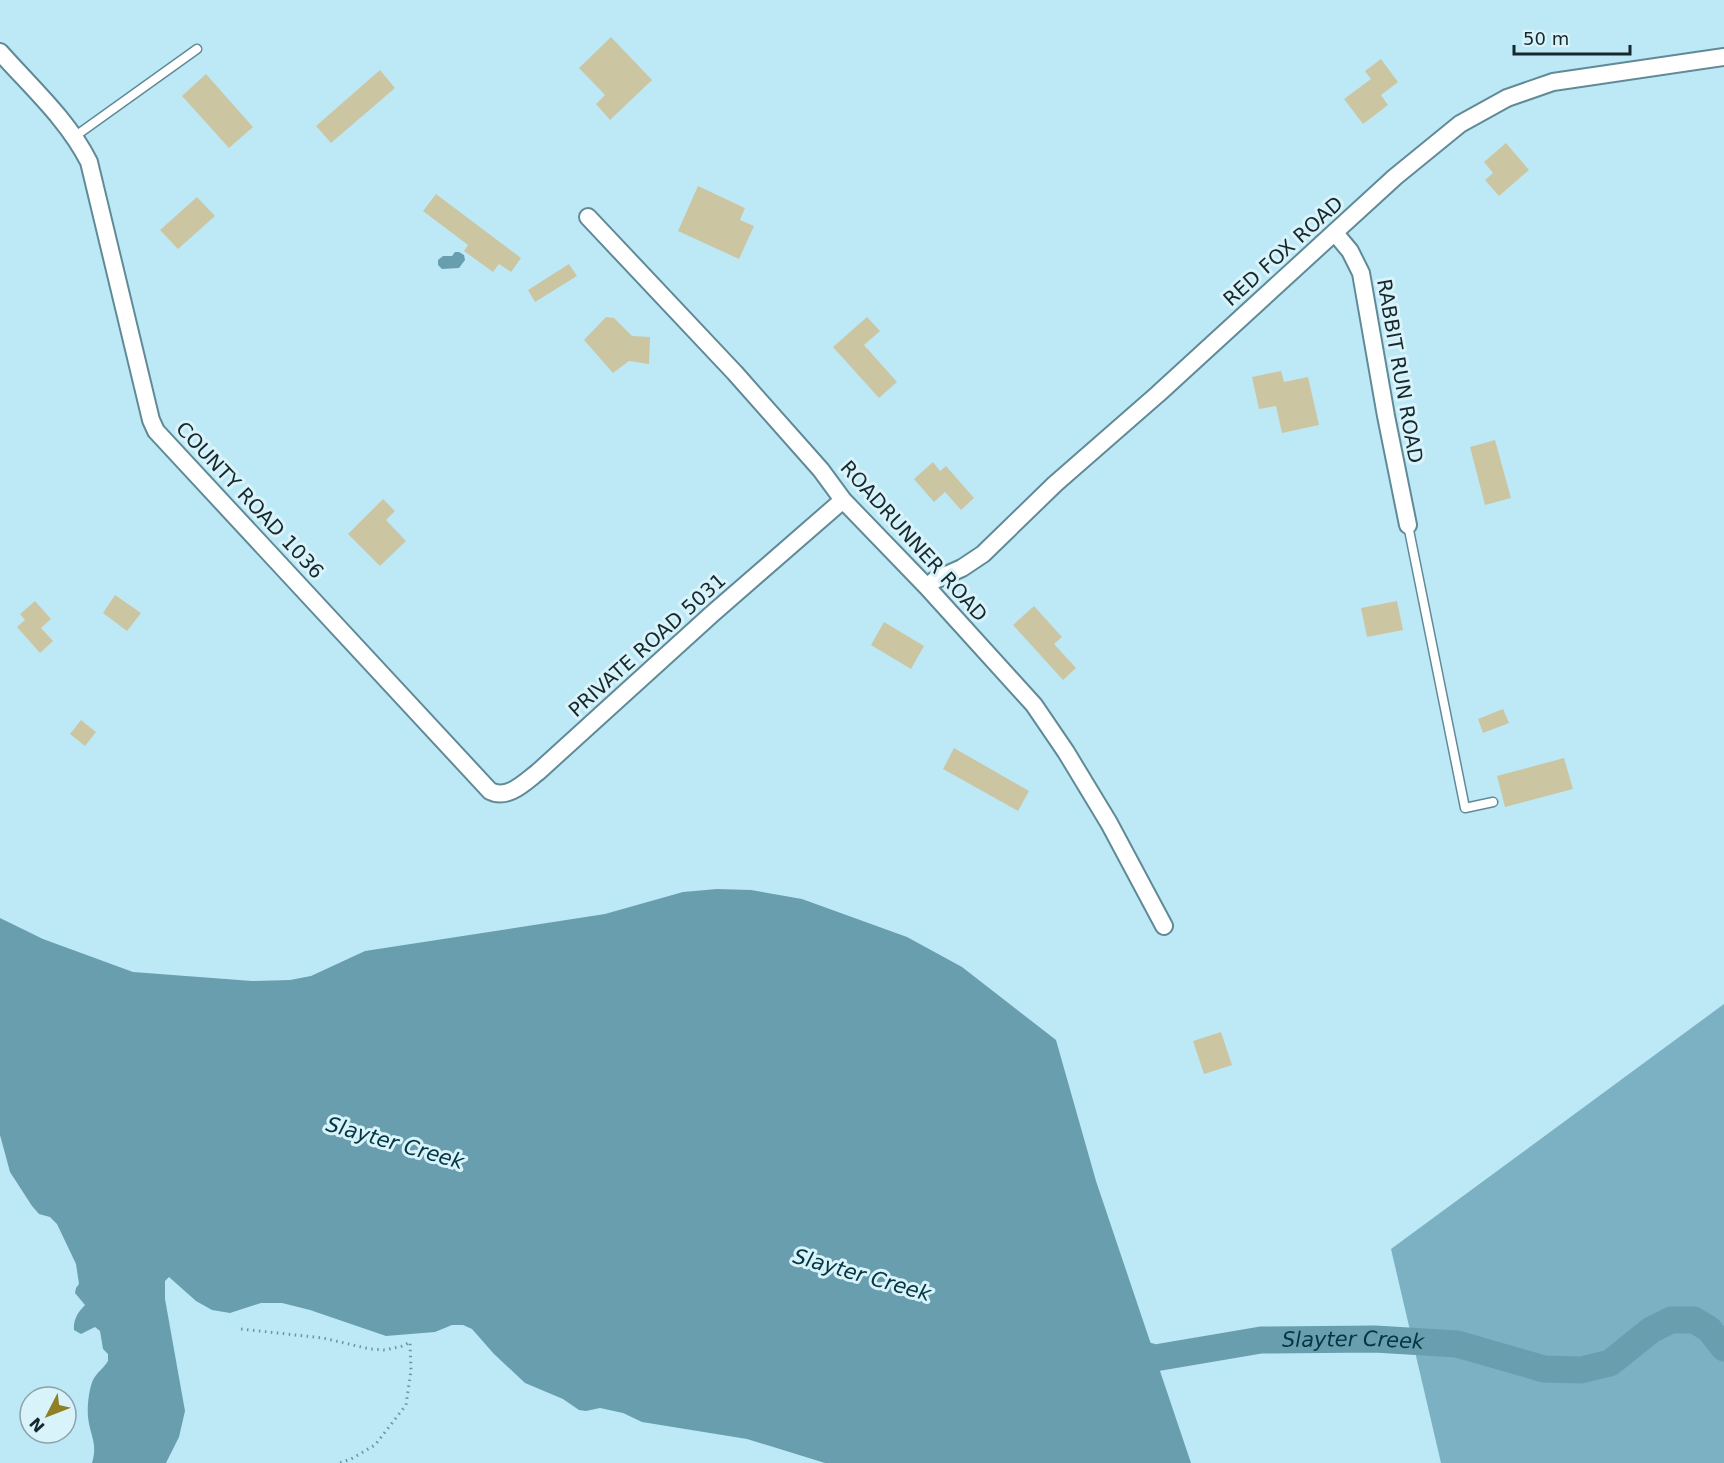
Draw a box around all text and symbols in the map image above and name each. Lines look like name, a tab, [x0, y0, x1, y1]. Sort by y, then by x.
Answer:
scale bar	[1514, 18, 1630, 56]
text: 50 m	[1523, 28, 1569, 49]
street label: RED FOX ROAD	[1218, 191, 1348, 311]
street label: RABBIT RUN ROAD	[1372, 277, 1428, 465]
street label: COUNTY ROAD 1036	[171, 417, 329, 583]
street label: ROADRUNNER ROAD	[835, 456, 993, 626]
street label: PRIVATE ROAD 5031	[563, 568, 731, 722]
water label: Slayter Creek	[323, 1112, 467, 1174]
water label: Slayter Creek	[790, 1244, 934, 1306]
water label: Slayter Creek	[1282, 1327, 1426, 1354]
north arrow	[18, 1385, 78, 1445]
text: N	[26, 1413, 49, 1436]

